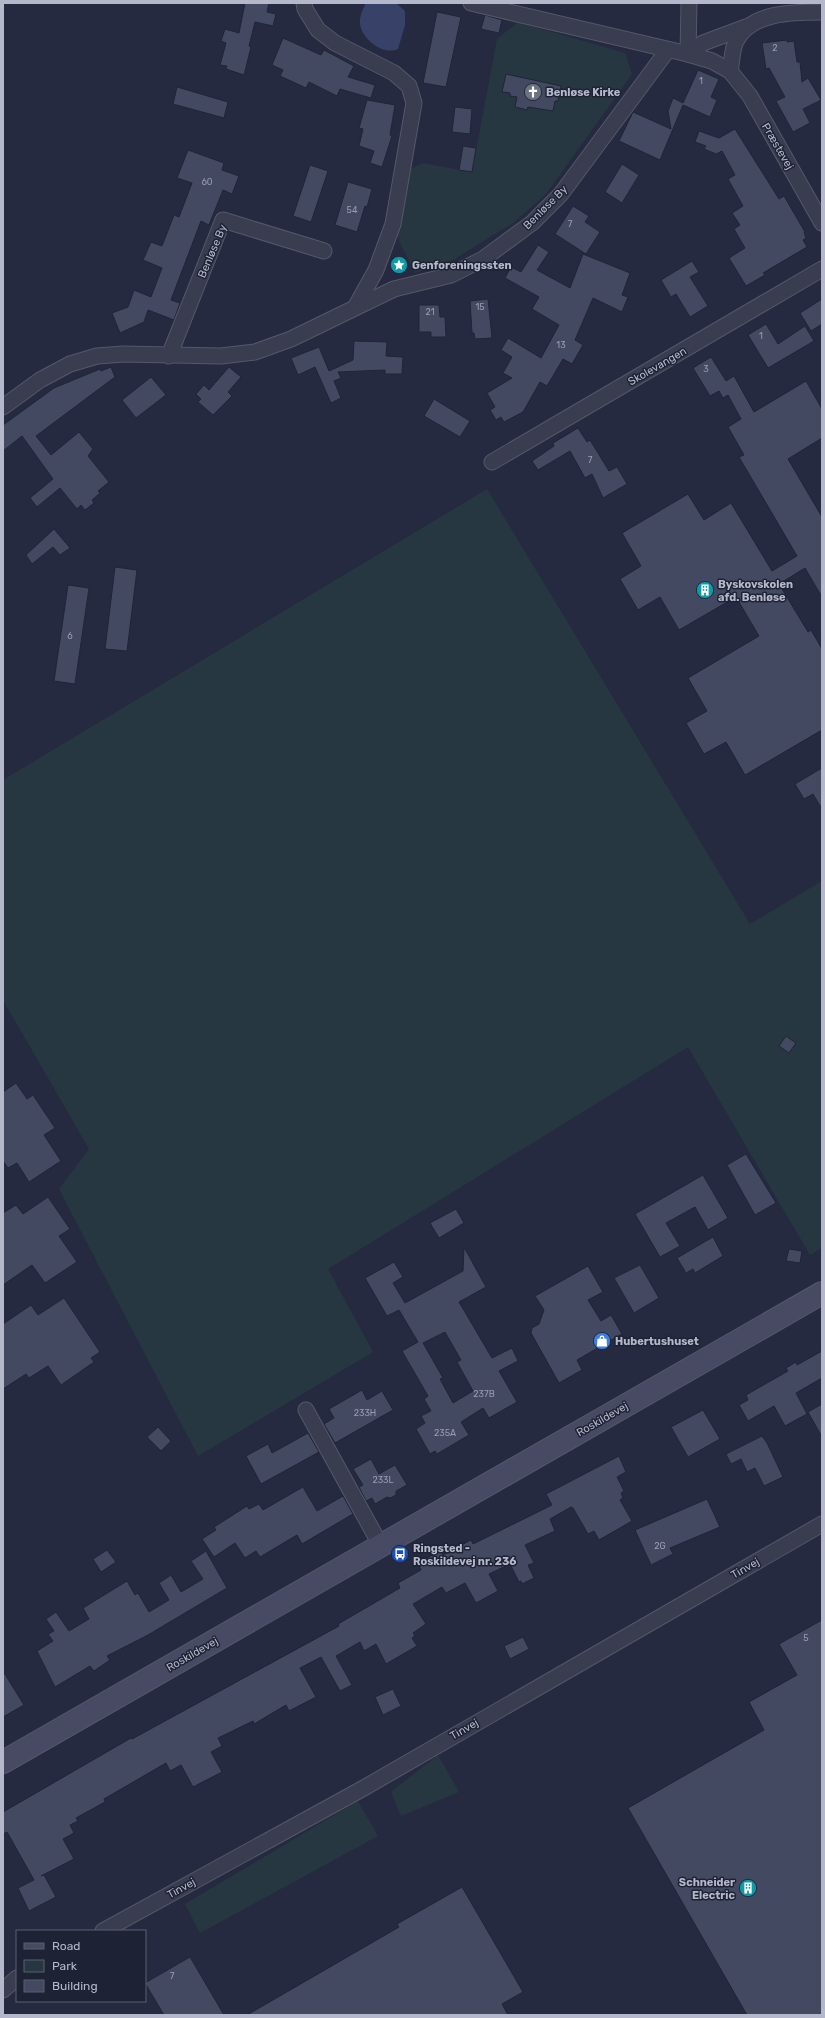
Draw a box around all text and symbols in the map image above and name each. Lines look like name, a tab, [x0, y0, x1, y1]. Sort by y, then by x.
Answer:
house number: 2	[772, 43, 778, 53]
house number: 1	[699, 76, 703, 86]
church icon: Benløse Kirke	[523, 82, 543, 102]
place label: Benløse Kirke	[546, 86, 621, 99]
street label: Præstevej	[759, 121, 796, 172]
house number: 60	[201, 177, 213, 187]
street label: Benløse By	[521, 183, 570, 232]
house number: 54	[347, 205, 358, 215]
house number: 7	[568, 219, 573, 229]
street label: Benløse By	[195, 222, 230, 280]
place icon: Genforeningssten	[389, 255, 409, 275]
place label: Genforeningssten	[412, 259, 512, 272]
house number: 15	[475, 302, 485, 312]
house number: 21	[425, 307, 435, 317]
house number: 1	[759, 331, 763, 341]
house number: 13	[556, 340, 566, 350]
street label: Skolevangen	[626, 345, 689, 388]
house number: 3	[703, 364, 709, 374]
house number: 7	[588, 455, 593, 465]
place label: Byskovskolen afd. Benløse	[718, 578, 793, 604]
building icon: Byskovskolen afd. Benløse	[695, 580, 715, 600]
house number: 6	[67, 631, 73, 641]
shop icon: Hubertushuset	[592, 1331, 612, 1351]
place label: Hubertushuset	[615, 1335, 699, 1348]
house number: 237B	[473, 1389, 495, 1399]
street label: Roskildevej	[574, 1399, 631, 1439]
house number: 233H	[354, 1408, 376, 1418]
house number: 235A	[434, 1428, 456, 1438]
house number: 233L	[372, 1475, 394, 1485]
house number: 2G	[654, 1541, 666, 1551]
place label: Ringsted - Roskildevej nr. 236	[413, 1542, 516, 1568]
bus stop icon: Ringsted - Roskildevej nr. 236	[390, 1544, 410, 1564]
street label: Tinvej	[729, 1555, 762, 1582]
house number: 5	[803, 1633, 809, 1643]
street label: Roskildevej	[164, 1634, 221, 1674]
street label: Tinvej	[448, 1716, 481, 1743]
street label: Tinvej	[165, 1875, 198, 1901]
place label: Schneider Electric	[679, 1876, 736, 1902]
building icon: Schneider Electric	[738, 1878, 758, 1898]
legend	[16, 1930, 146, 2002]
text: Road	[52, 1939, 80, 1953]
text: Park	[52, 1959, 78, 1973]
house number: 7	[170, 1971, 175, 1981]
text: Building	[52, 1979, 98, 1993]

